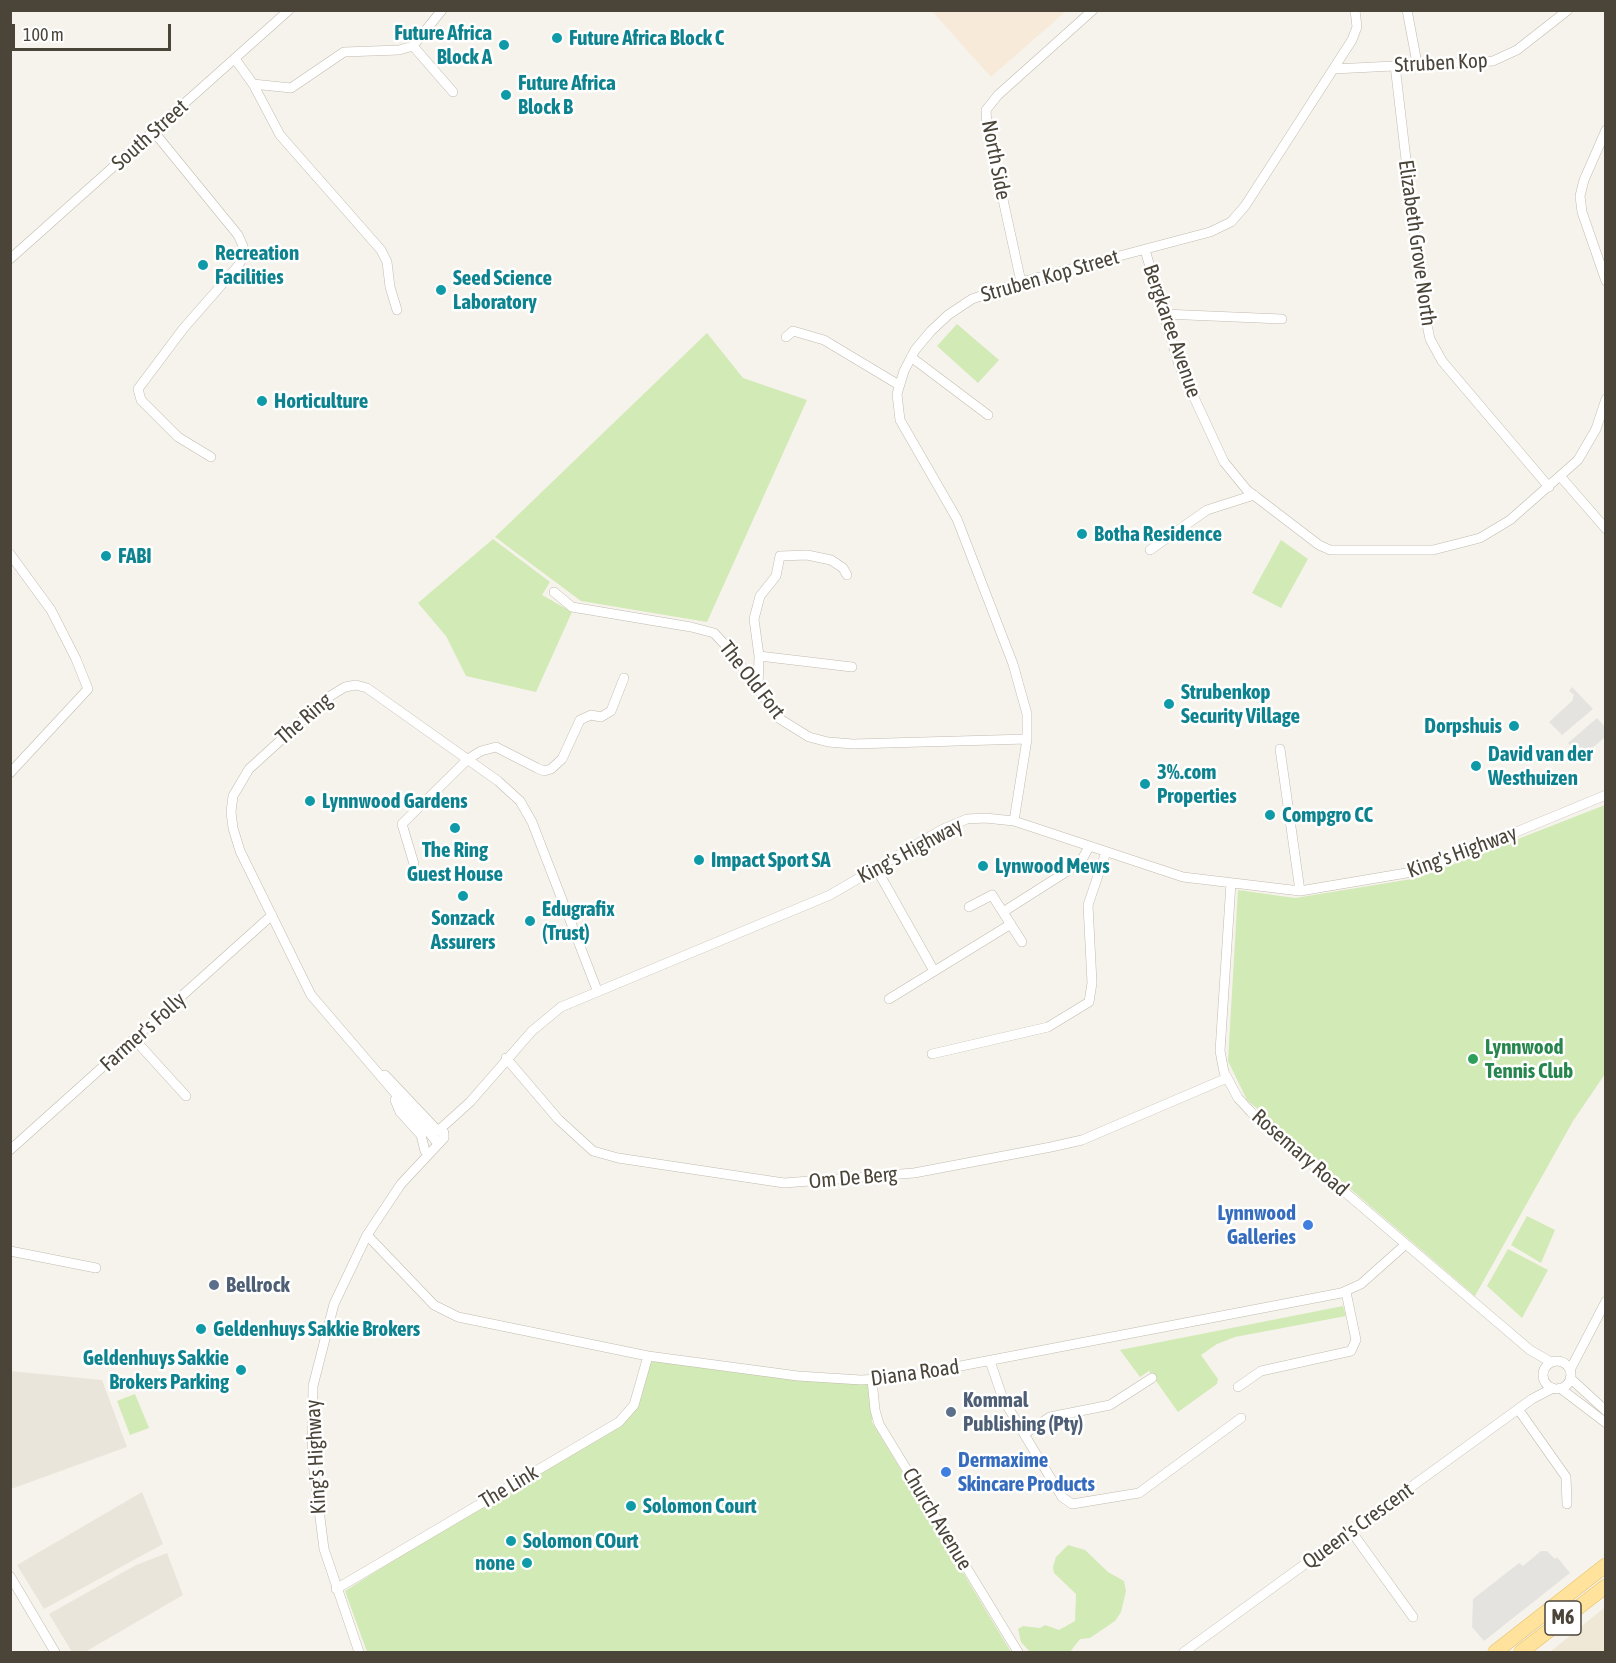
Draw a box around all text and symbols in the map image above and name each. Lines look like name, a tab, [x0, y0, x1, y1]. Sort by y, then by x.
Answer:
scale bar	[15, 12, 174, 50]
place label: Future Africa Block A	[394, 20, 492, 70]
text: 100 m	[23, 24, 64, 45]
place label: Future Africa Block C	[569, 25, 724, 51]
marker: Future Africa Block C	[550, 31, 564, 45]
marker: Future Africa Block A	[497, 38, 511, 52]
street label: Struben Kop	[1394, 48, 1488, 78]
place label: Future Africa Block B	[518, 70, 616, 120]
marker: Future Africa Block B	[499, 88, 513, 102]
street label: South Street	[107, 94, 193, 176]
street label: North Side	[976, 118, 1016, 202]
street label: Elizabeth Grove North	[1393, 158, 1441, 328]
place label: Recreation Facilities	[215, 240, 299, 290]
street label: Struben Kop Street	[978, 244, 1122, 308]
marker: Recreation Facilities	[196, 258, 210, 272]
street label: Bergkaree Avenue	[1137, 261, 1207, 401]
place label: Seed Science Laboratory	[453, 265, 552, 315]
marker: Seed Science Laboratory	[434, 283, 448, 297]
place label: Horticulture	[274, 388, 368, 414]
marker: Horticulture	[255, 394, 269, 408]
place label: Botha Residence	[1094, 521, 1222, 547]
marker: Botha Residence	[1075, 527, 1089, 541]
place label: FABI	[118, 543, 152, 569]
marker: FABI	[99, 549, 113, 563]
street label: The Old Fort	[714, 636, 790, 724]
place label: Strubenkop Security Village	[1181, 679, 1300, 729]
street label: The Ring	[271, 688, 337, 750]
marker: Strubenkop Security Village	[1162, 697, 1176, 711]
place label: Dorpshuis	[1424, 713, 1502, 739]
marker: Dorpshuis	[1507, 719, 1521, 733]
place label: David van der Westhuizen	[1488, 741, 1593, 791]
place label: 3%.com Properties	[1157, 759, 1237, 809]
marker: David van der Westhuizen	[1469, 759, 1483, 773]
marker: 3%.com Properties	[1138, 777, 1152, 791]
place label: Lynnwood Gardens	[322, 788, 468, 814]
marker: Lynnwood Gardens	[303, 794, 317, 808]
place label: Compgro CC	[1282, 802, 1373, 828]
marker: Compgro CC	[1263, 808, 1277, 822]
street label: King's Highway	[853, 813, 967, 889]
street label: King's Highway	[1404, 820, 1520, 884]
marker: The Ring Guest House	[448, 821, 462, 835]
place label: The Ring Guest House	[407, 837, 503, 887]
place label: Impact Sport SA	[711, 847, 831, 873]
marker: Impact Sport SA	[692, 853, 706, 867]
place label: Lynwood Mews	[995, 853, 1110, 879]
marker: Lynwood Mews	[976, 859, 990, 873]
marker: Sonzack Assurers	[456, 889, 470, 903]
place label: Edugrafix (Trust)	[542, 896, 615, 946]
place label: Sonzack Assurers	[431, 905, 495, 955]
marker: Edugrafix (Trust)	[523, 914, 537, 928]
street label: Farmer's Folly	[95, 987, 191, 1077]
place label: Lynnwood Tennis Club	[1485, 1034, 1573, 1084]
marker: Lynnwood Tennis Club	[1466, 1052, 1480, 1066]
street label: Rosemary Road	[1246, 1104, 1354, 1202]
street label: Om De Berg	[808, 1162, 898, 1194]
place label: Lynnwood Galleries	[1217, 1200, 1296, 1250]
marker: Lynnwood Galleries	[1301, 1218, 1315, 1232]
place label: Bellrock	[226, 1272, 290, 1298]
marker: Bellrock	[207, 1278, 221, 1292]
place label: Geldenhuys Sakkie Brokers	[213, 1316, 420, 1342]
marker: Geldenhuys Sakkie Brokers	[194, 1322, 208, 1336]
place label: Geldenhuys Sakkie Brokers Parking	[83, 1345, 229, 1395]
street label: Diana Road	[869, 1354, 961, 1392]
marker: Geldenhuys Sakkie Brokers Parking	[234, 1363, 248, 1377]
place label: Kommal Publishing (Pty)	[963, 1387, 1083, 1437]
street label: King's Highway	[300, 1399, 332, 1515]
marker: Kommal Publishing (Pty)	[944, 1405, 958, 1419]
place label: Dermaxime Skincare Products	[958, 1447, 1095, 1497]
street label: The Link	[475, 1460, 543, 1514]
street label: Church Avenue	[897, 1463, 977, 1575]
marker: Dermaxime Skincare Products	[939, 1465, 953, 1479]
street label: Queen's Crescent	[1298, 1477, 1418, 1575]
place label: Solomon Court	[643, 1493, 756, 1519]
marker: Solomon Court	[624, 1499, 638, 1513]
place label: Solomon COurt	[523, 1528, 638, 1554]
marker: Solomon COurt	[504, 1534, 518, 1548]
place label: none	[475, 1550, 515, 1576]
marker: none	[520, 1556, 534, 1570]
road number: M6	[1545, 1601, 1581, 1635]

